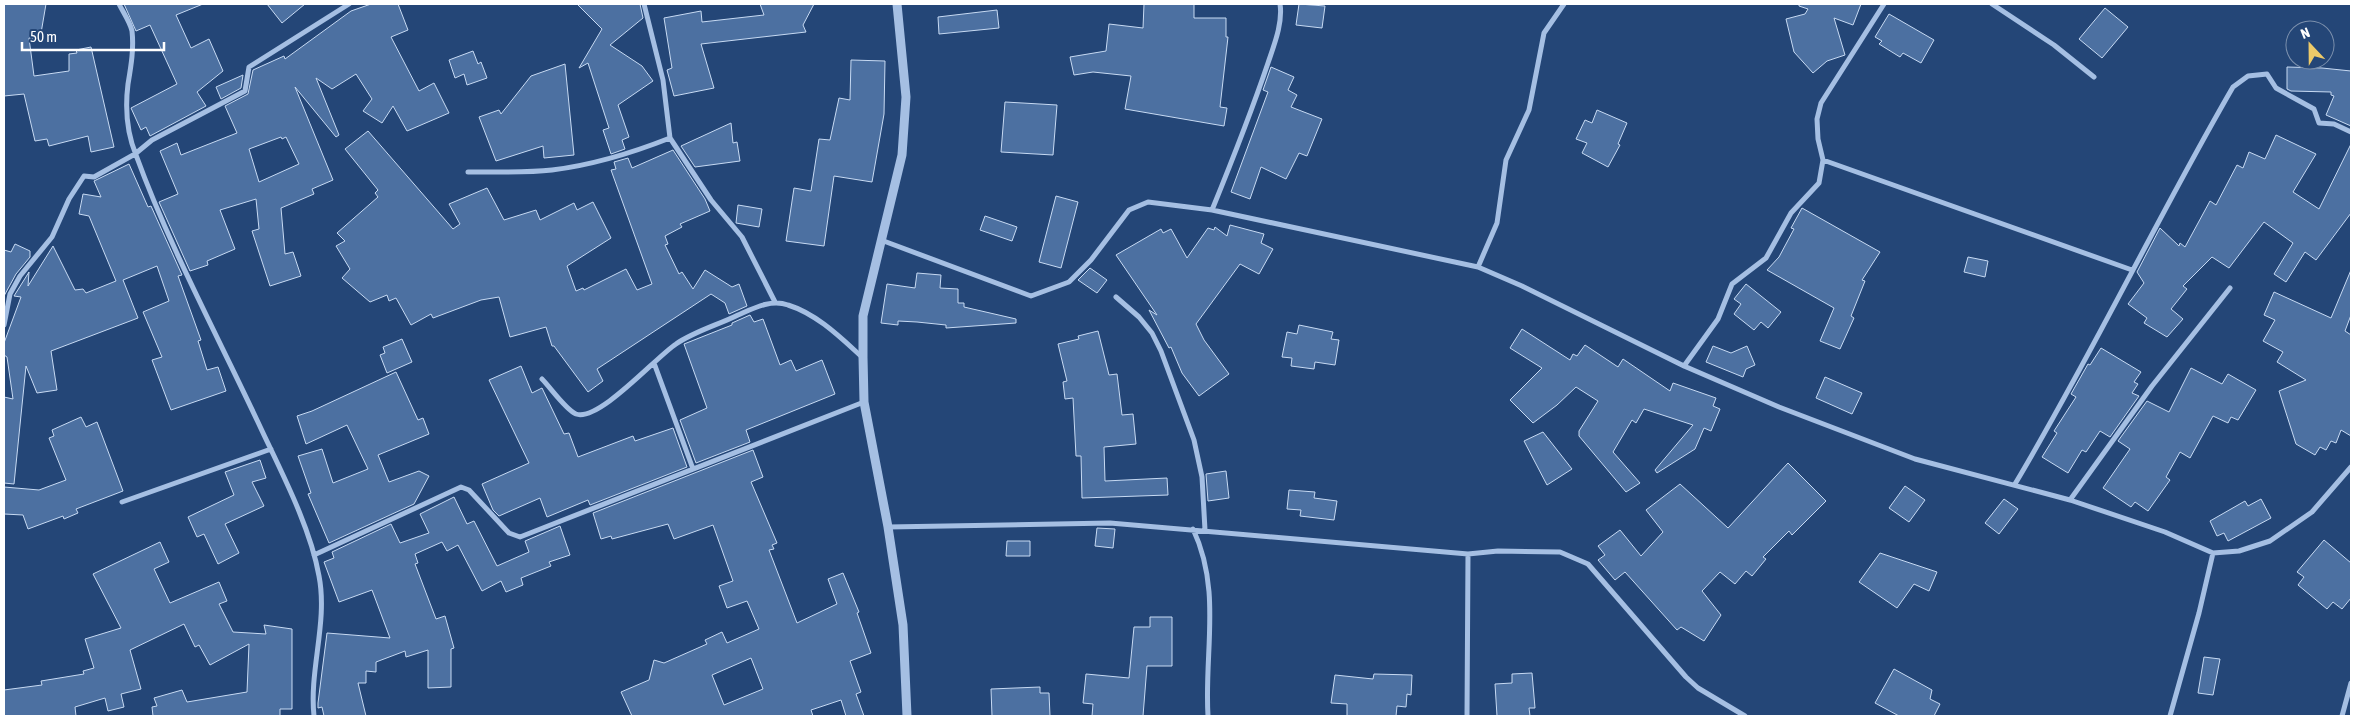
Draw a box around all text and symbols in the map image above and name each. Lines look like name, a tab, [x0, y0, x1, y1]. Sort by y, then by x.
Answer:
scale bar	[22, 20, 165, 52]
north arrow	[2285, 20, 2335, 70]
text: N	[2298, 24, 2312, 42]
text: 50 m	[30, 28, 57, 45]

